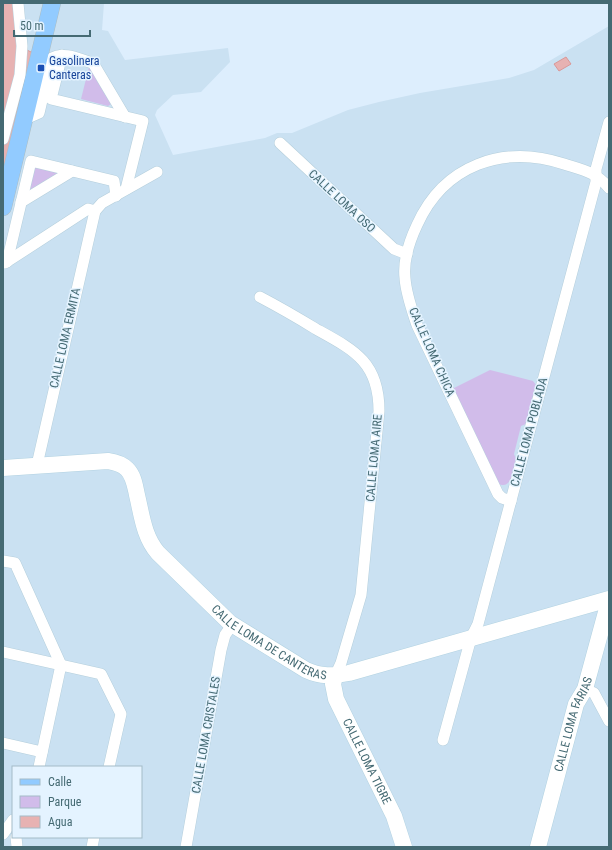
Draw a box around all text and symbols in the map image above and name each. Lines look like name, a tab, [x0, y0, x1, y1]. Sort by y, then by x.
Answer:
scale bar	[14, 12, 90, 38]
text: 50 m	[20, 19, 44, 33]
place label: Gasolinera Canteras	[49, 54, 100, 82]
marker: Gasolinera Canteras	[36, 63, 46, 73]
street label: CALLE LOMA OSO	[306, 167, 378, 235]
street label: CALLE LOMA ERMITA	[47, 287, 83, 389]
street label: CALLE LOMA CHICA	[406, 305, 458, 399]
street label: CALLE LOMA POBLADA	[508, 376, 550, 488]
street label: CALLE LOMA AIRE	[363, 414, 385, 502]
street label: CALLE LOMA DE CANTERAS	[209, 602, 327, 682]
street label: CALLE LOMA FARIAS	[551, 675, 595, 773]
street label: CALLE LOMA CRISTALES	[189, 676, 223, 794]
street label: CALLE LOMA TIGRE	[340, 716, 394, 806]
legend	[12, 766, 142, 838]
text: Calle	[48, 775, 72, 789]
text: Parque	[48, 795, 82, 809]
text: Agua	[48, 815, 73, 829]

